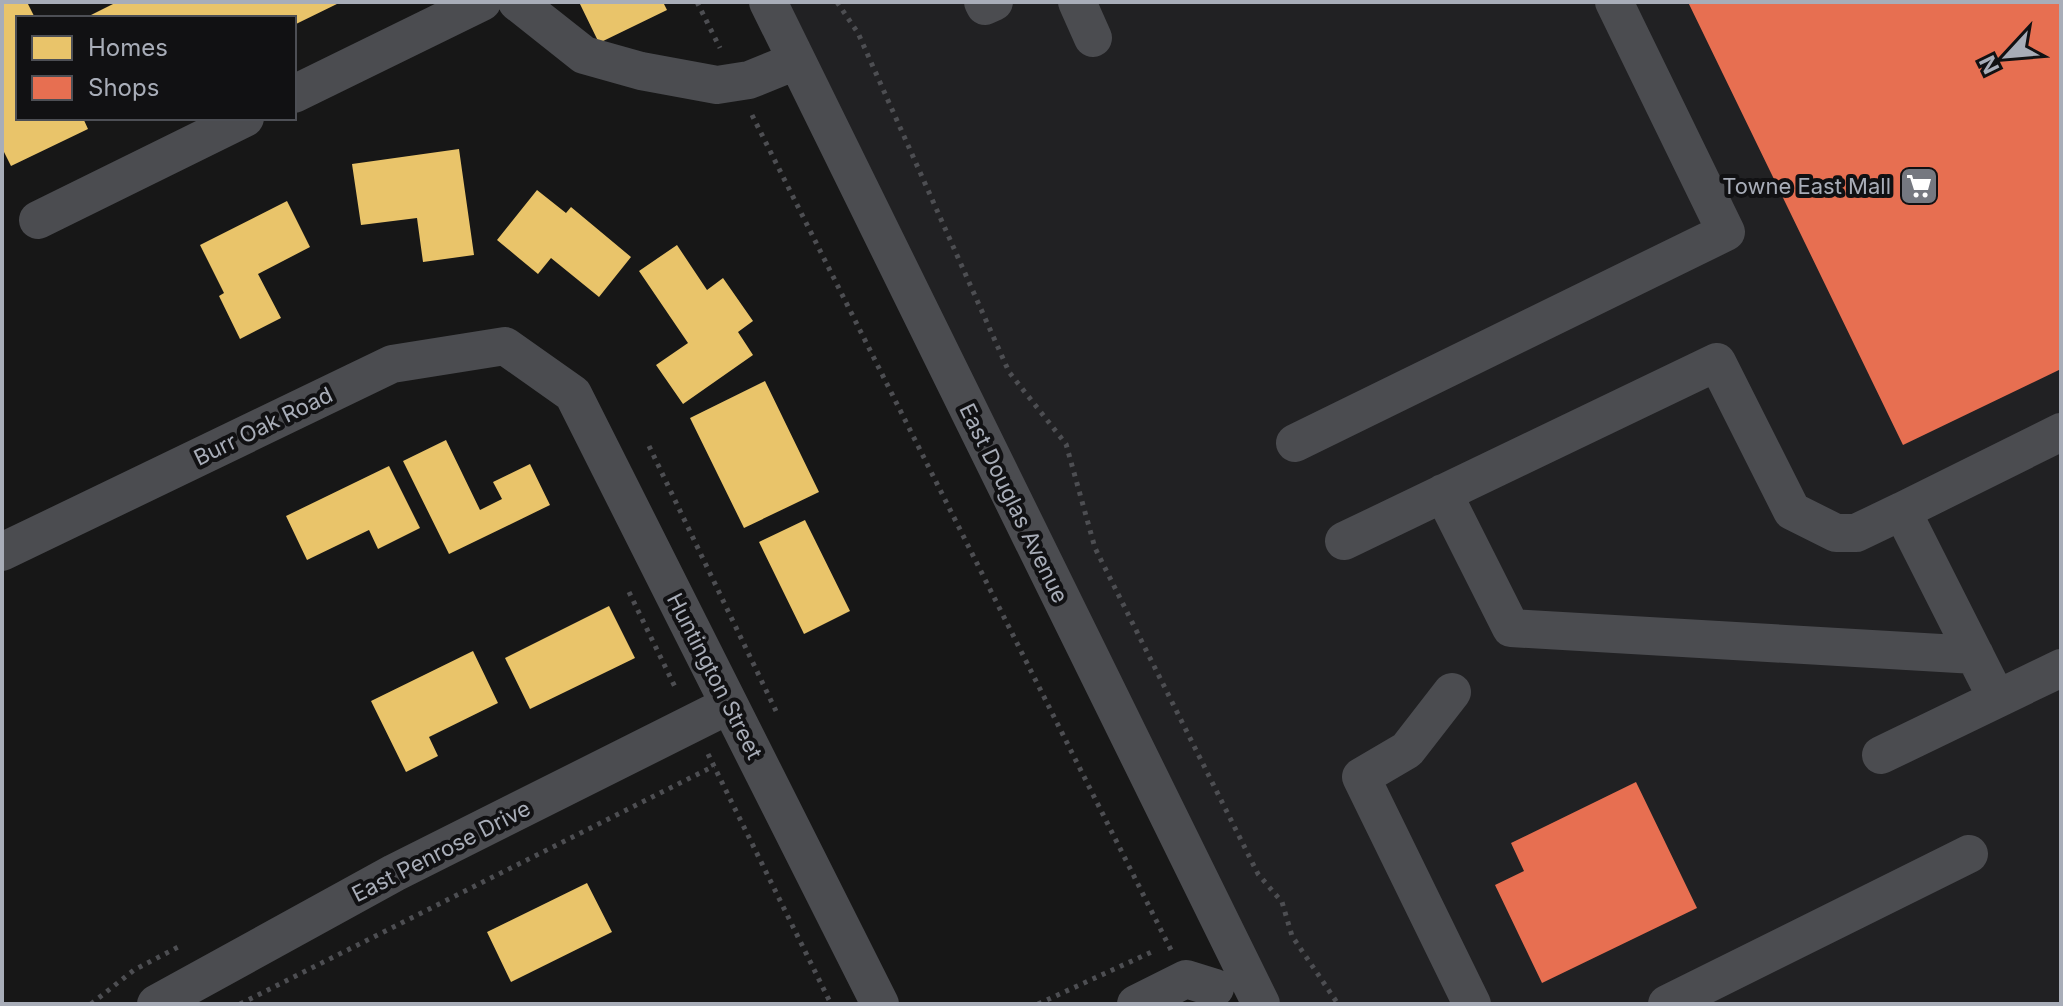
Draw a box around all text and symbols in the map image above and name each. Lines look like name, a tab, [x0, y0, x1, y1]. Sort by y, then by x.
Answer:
legend	[16, 16, 296, 120]
north arrow	[1967, 16, 2047, 96]
text: Homes	[88, 33, 168, 62]
text: N	[1974, 52, 2004, 78]
text: Shops	[88, 73, 159, 102]
supermarket icon: Towne East Mall	[1898, 165, 1940, 207]
place label: Towne East Mall	[1722, 173, 1891, 199]
street label: Burr Oak Road	[189, 381, 337, 471]
street label: East Douglas Avenue	[954, 399, 1074, 607]
street label: Huntington Street	[662, 589, 768, 763]
street label: East Penrose Drive	[347, 795, 535, 907]

